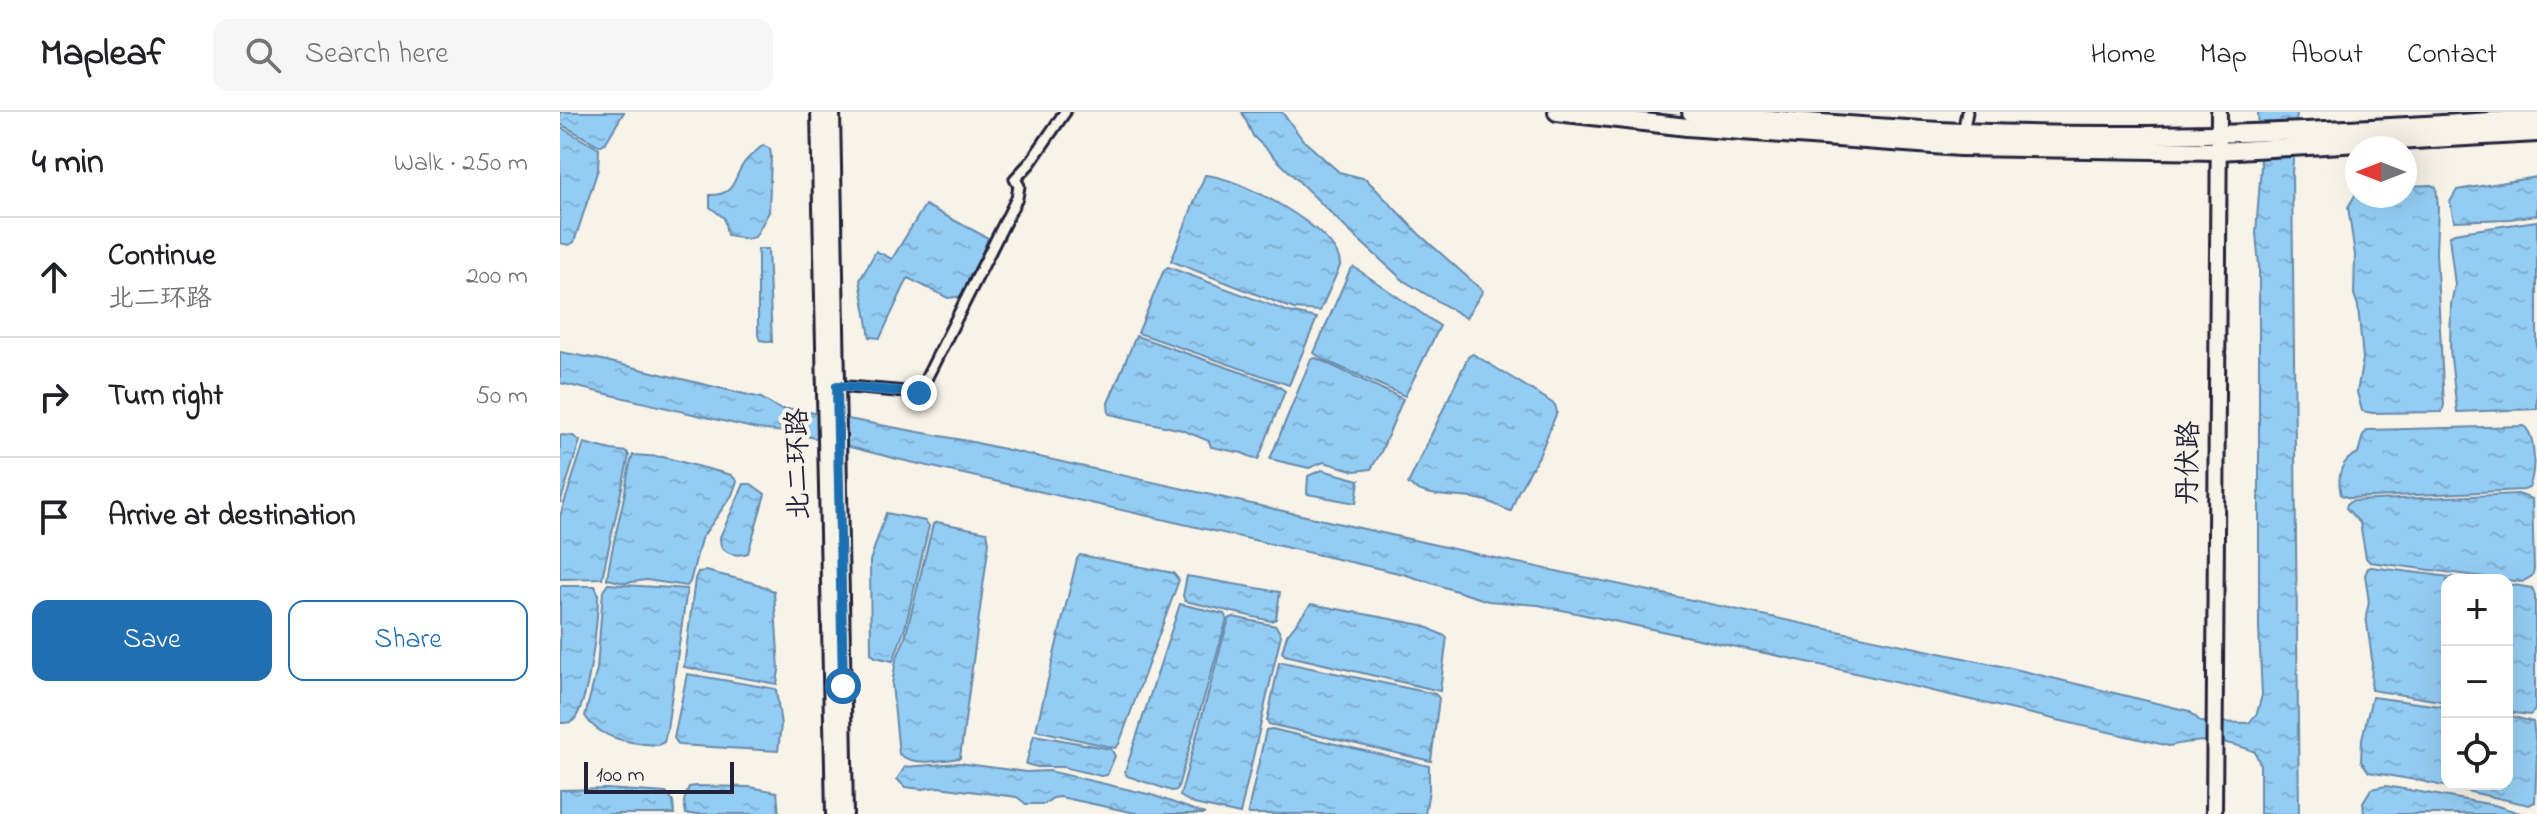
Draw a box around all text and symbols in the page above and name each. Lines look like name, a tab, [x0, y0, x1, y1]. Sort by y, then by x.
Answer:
search box	[213, 19, 773, 91]
text: Mapleaf	[40, 27, 165, 83]
icon: search	[241, 33, 285, 77]
text: Search here	[305, 33, 448, 77]
text: Home	[2090, 35, 2156, 76]
text: Map	[2200, 35, 2247, 76]
text: About	[2291, 35, 2363, 76]
text: Contact	[2407, 35, 2497, 76]
north arrow	[2345, 136, 2417, 208]
text: 4 min	[32, 139, 104, 189]
text: Walk · 250 m	[394, 145, 528, 183]
text: Continue	[108, 235, 216, 279]
icon: ahead	[32, 255, 76, 299]
text: 200 m	[466, 258, 528, 296]
text: 北二环路	[108, 281, 212, 319]
icon: right	[32, 375, 76, 419]
text: Turn right	[108, 375, 223, 419]
route end	[901, 375, 937, 411]
text: 50 m	[475, 378, 528, 416]
street label: 北二环路	[779, 408, 821, 520]
street label: 丹伏路	[2169, 421, 2211, 505]
icon: arrive	[32, 495, 76, 539]
text: Arrive at destination	[108, 495, 356, 539]
map controls	[2441, 574, 2513, 790]
button: +	[2441, 574, 2513, 646]
button: Save	[32, 600, 272, 681]
button: Share	[288, 600, 528, 681]
button: −	[2441, 646, 2513, 718]
route start	[825, 668, 861, 704]
button: locate	[2441, 718, 2513, 790]
scale bar	[584, 758, 734, 794]
text: 100 m	[596, 760, 645, 792]

